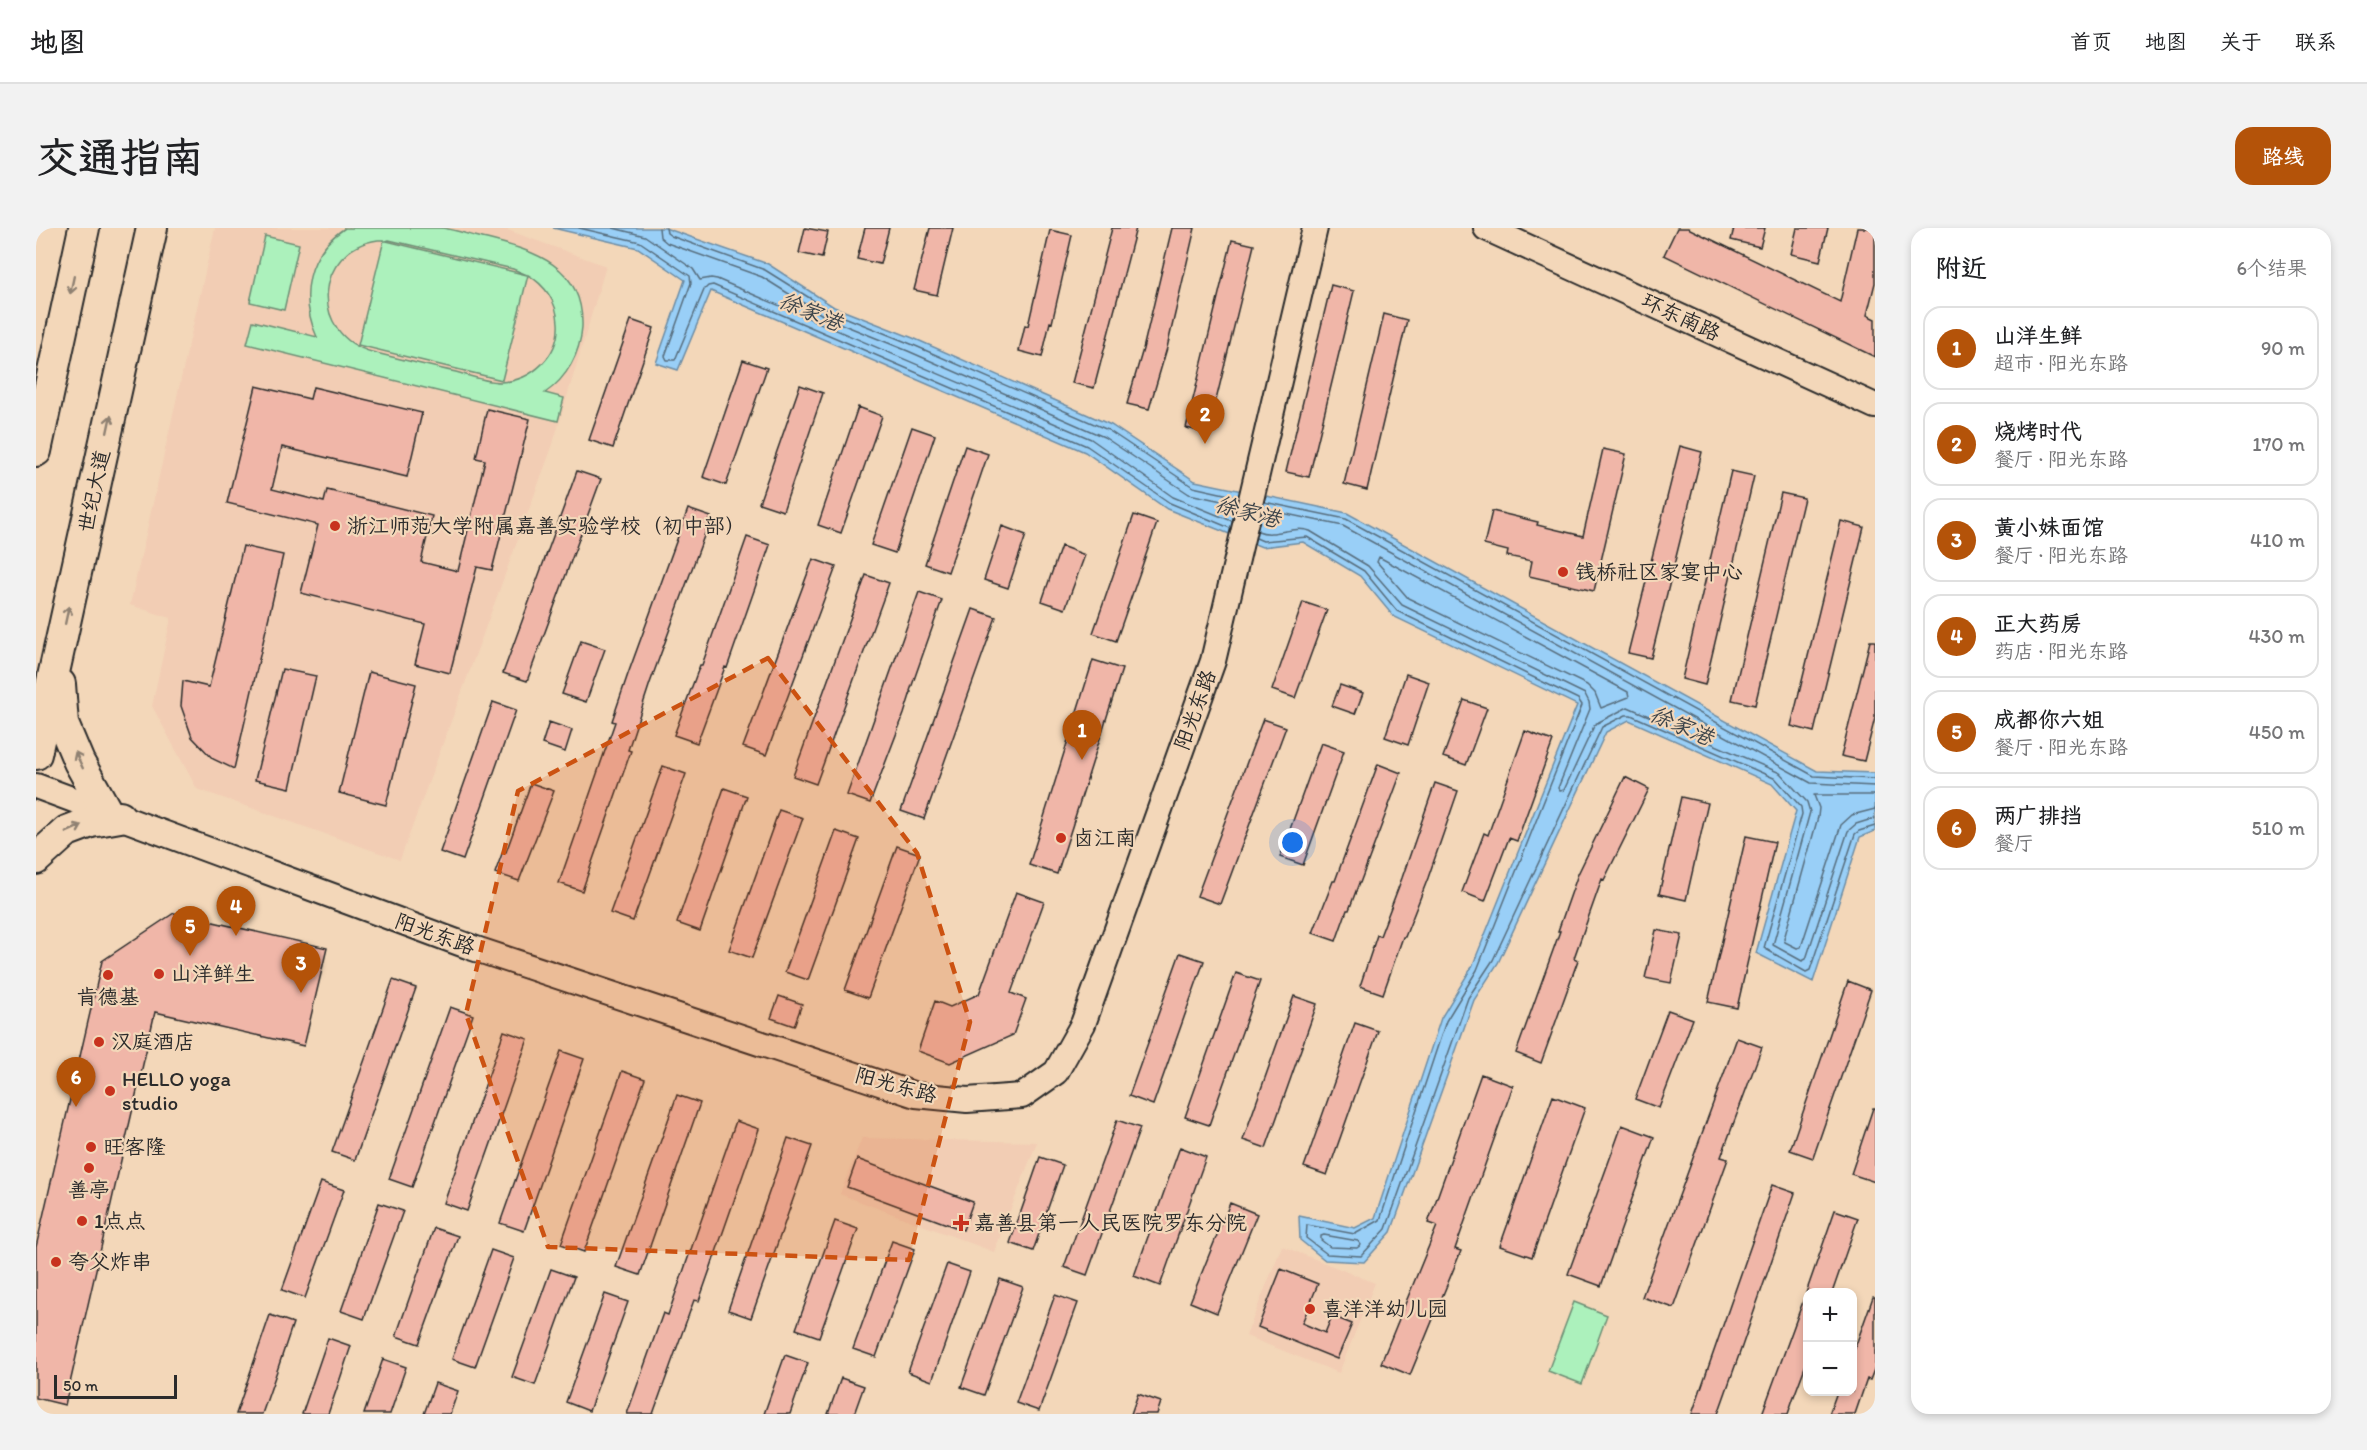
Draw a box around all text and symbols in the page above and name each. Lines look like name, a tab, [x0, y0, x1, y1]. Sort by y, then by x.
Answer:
text: 地图	[30, 25, 86, 59]
text: 首页	[2070, 29, 2112, 54]
text: 地图	[2145, 29, 2187, 54]
text: 关于	[2220, 29, 2262, 54]
text: 联系	[2295, 29, 2337, 54]
button: 路线	[2235, 127, 2331, 185]
text: 交通指南	[36, 132, 204, 183]
text: 附近	[1935, 252, 1987, 284]
text: 6个结果	[2236, 256, 2307, 280]
one-way arrow	[65, 275, 77, 294]
water label: 徐家港	[775, 286, 848, 338]
street label: 环东南路	[1638, 287, 1725, 346]
text: 山洋生鲜	[1994, 322, 2082, 349]
text: 1	[1952, 336, 1961, 360]
text: 90 m	[2261, 336, 2305, 360]
text: 超市 · 阳光东路	[1994, 351, 2128, 375]
pin: 2	[1186, 394, 1224, 444]
one-way arrow	[104, 415, 115, 435]
text: 烧烤时代	[1994, 418, 2082, 445]
text: 2	[1951, 432, 1962, 456]
text: 170 m	[2252, 432, 2305, 456]
street label: 世纪大道	[73, 447, 114, 535]
text: 餐厅 · 阳光东路	[1994, 447, 2128, 471]
water label: 徐家港	[1212, 490, 1285, 534]
place label: 浙江师范大学附属嘉善实验学校（初中部）	[347, 513, 746, 538]
text: 黄小妹面馆	[1994, 514, 2104, 541]
marker: 浙江师范大学附属嘉善实验学校（初中部）	[328, 519, 342, 533]
text: 3	[1951, 528, 1962, 552]
text: 410 m	[2250, 528, 2305, 552]
text: 餐厅 · 阳光东路	[1994, 543, 2128, 567]
place label: 钱桥社区家宴中心	[1575, 559, 1743, 584]
marker: 钱桥社区家宴中心	[1556, 565, 1570, 579]
one-way arrow	[62, 606, 73, 625]
text: 正大药房	[1994, 610, 2082, 637]
text: 4	[1950, 624, 1963, 648]
text: 430 m	[2248, 624, 2305, 648]
text: 药店 · 阳光东路	[1994, 639, 2128, 663]
street label: 阳光东路	[1168, 666, 1221, 754]
water label: 徐家港	[1646, 700, 1719, 752]
text: 成都你六姐	[1994, 706, 2104, 733]
pin: 1	[1062, 710, 1102, 760]
text: 5	[1951, 720, 1962, 744]
text: 450 m	[2249, 720, 2305, 744]
text: 餐厅 · 阳光东路	[1994, 735, 2128, 759]
one-way arrow	[72, 752, 84, 770]
text: 两广排挡	[1994, 802, 2082, 829]
text: 6	[1951, 816, 1962, 840]
text: 510 m	[2252, 816, 2305, 840]
one-way arrow	[64, 823, 82, 834]
place label: 卤江南	[1073, 825, 1136, 850]
your location	[1278, 828, 1307, 857]
marker: 卤江南	[1054, 831, 1068, 845]
text: 餐厅	[1994, 831, 2034, 855]
pin: 4	[216, 886, 256, 936]
pin: 5	[170, 906, 210, 956]
street label: 阳光东路	[391, 907, 479, 960]
pin: 3	[282, 944, 320, 993]
place label: 山洋鲜生	[171, 961, 255, 986]
marker: 山洋鲜生	[152, 967, 166, 981]
marker: 肯德基	[101, 968, 115, 982]
place label: 肯德基	[77, 984, 140, 1009]
place label: 汉庭酒店	[111, 1029, 195, 1054]
marker: 汉庭酒店	[92, 1035, 106, 1049]
pin: 6	[56, 1058, 96, 1107]
street label: 阳光东路	[852, 1062, 940, 1107]
place label: HELLO yoga studio	[122, 1066, 231, 1115]
marker: HELLO yoga studio	[103, 1084, 117, 1098]
place label: 旺客隆	[103, 1134, 166, 1159]
marker: 旺客隆	[84, 1140, 98, 1154]
marker: 善亭	[82, 1161, 96, 1175]
place label: 善亭	[68, 1177, 110, 1202]
place label: 1点点	[94, 1208, 146, 1233]
place label: 嘉善县第一人民医院罗东分院	[974, 1210, 1247, 1235]
marker: 1点点	[75, 1214, 89, 1228]
marker: 嘉善县第一人民医院罗东分院	[952, 1214, 970, 1232]
place label: 夸父炸串	[68, 1249, 152, 1274]
marker: 夸父炸串	[49, 1255, 63, 1269]
map controls	[1803, 1288, 1857, 1396]
button: +	[1803, 1288, 1857, 1342]
place label: 喜洋洋幼儿园	[1322, 1296, 1448, 1321]
marker: 喜洋洋幼儿园	[1303, 1302, 1317, 1316]
button: −	[1803, 1342, 1857, 1396]
scale bar	[54, 1372, 177, 1400]
text: 50 m	[63, 1376, 98, 1395]

